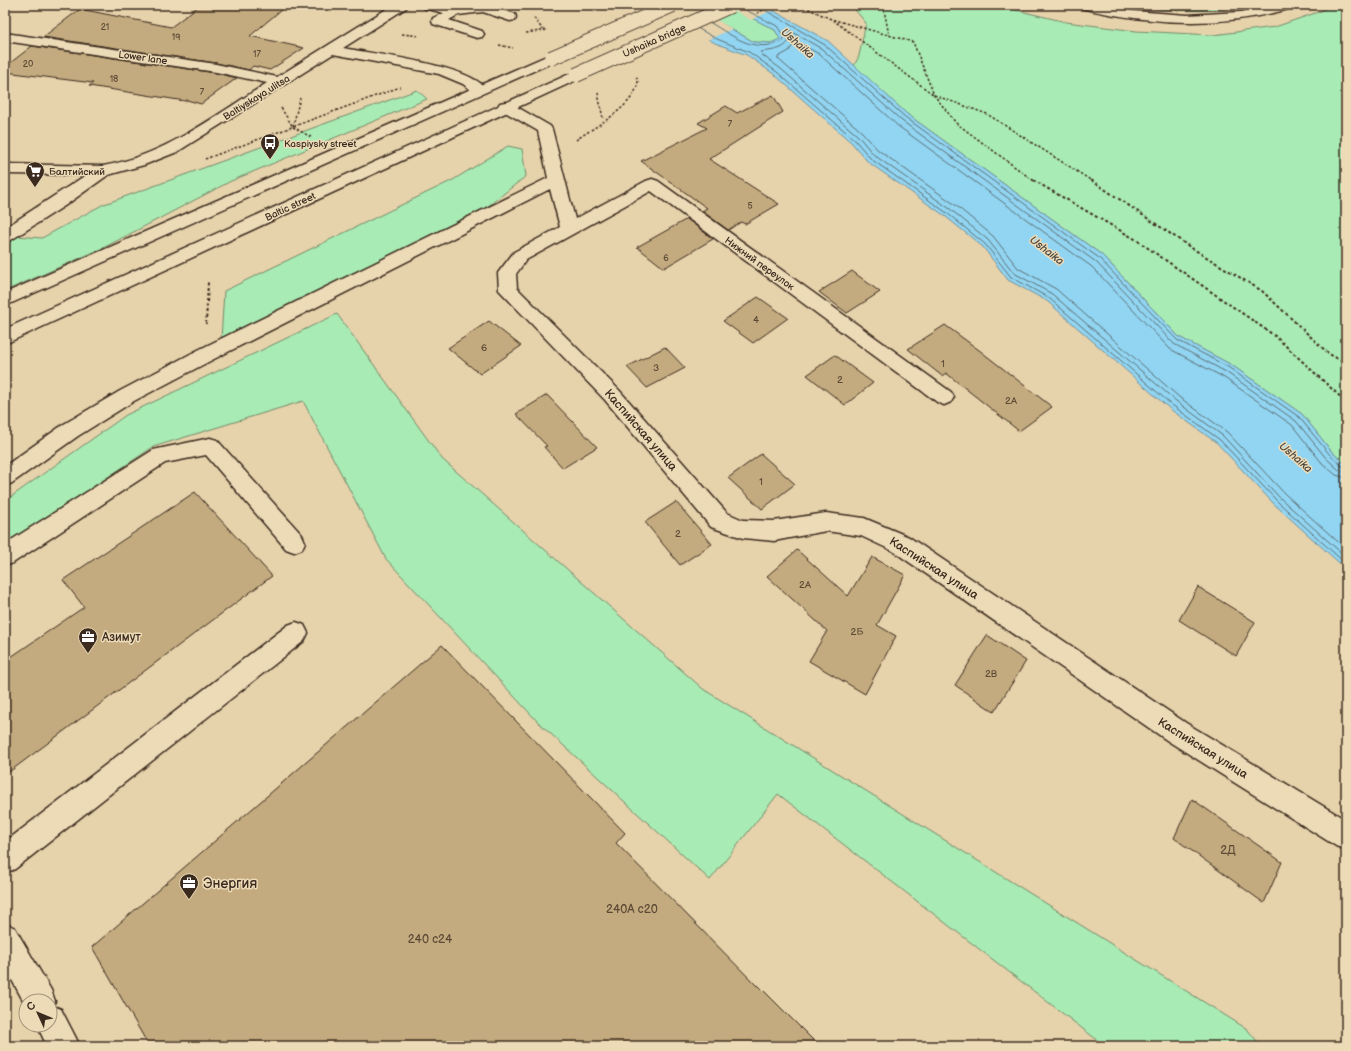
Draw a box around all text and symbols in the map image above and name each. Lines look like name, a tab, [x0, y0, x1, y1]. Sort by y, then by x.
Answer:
house number: 21	[101, 22, 109, 33]
street label: Ushaika bridge	[621, 22, 688, 60]
water label: Ushaika	[778, 25, 817, 61]
house number: 19	[172, 32, 180, 43]
street label: Lower lane	[118, 49, 168, 67]
house number: 17	[253, 49, 262, 60]
house number: 20	[23, 59, 33, 70]
street label: Baltiyskaya ulitsa	[221, 72, 292, 123]
house number: 18	[110, 74, 118, 85]
house number: 7	[200, 87, 205, 98]
house number: 7	[728, 119, 733, 130]
bus stop icon: Kaspiysky street	[259, 132, 281, 160]
place label: Kaspiysky street	[284, 138, 357, 150]
supermarket icon: Балтийский	[24, 160, 46, 188]
place label: Балтийский	[49, 166, 105, 178]
street label: Baltic street	[263, 190, 318, 224]
house number: 5	[747, 201, 753, 212]
water label: Ushaika	[1027, 233, 1066, 268]
street label: Нижний переулок	[722, 235, 797, 293]
house number: 6	[663, 253, 669, 264]
house number: 4	[753, 314, 759, 326]
house number: 6	[481, 342, 487, 354]
house number: 1	[941, 358, 945, 370]
house number: 3	[653, 362, 659, 374]
house number: 2	[837, 374, 843, 386]
street label: Каспийская улица	[601, 386, 680, 474]
house number: 2А	[1005, 395, 1018, 407]
water label: Ushaika	[1276, 439, 1315, 475]
house number: 1	[759, 476, 763, 488]
house number: 2	[675, 528, 681, 540]
street label: Каспийская улица	[886, 534, 981, 603]
house number: 2А	[799, 579, 812, 591]
office icon: Азимут	[77, 626, 99, 654]
house number: 2Б	[851, 626, 863, 638]
place label: Азимут	[101, 630, 141, 645]
house number: 2В	[985, 668, 998, 680]
street label: Каспийская улица	[1155, 715, 1251, 782]
house number: 2Д	[1220, 843, 1236, 858]
office icon: Энергия	[178, 872, 200, 900]
place label: Энергия	[203, 875, 257, 892]
house number: 240А с20	[606, 902, 658, 917]
house number: 240 с24	[408, 932, 453, 947]
north arrow	[18, 993, 58, 1033]
text: С	[24, 999, 39, 1014]

